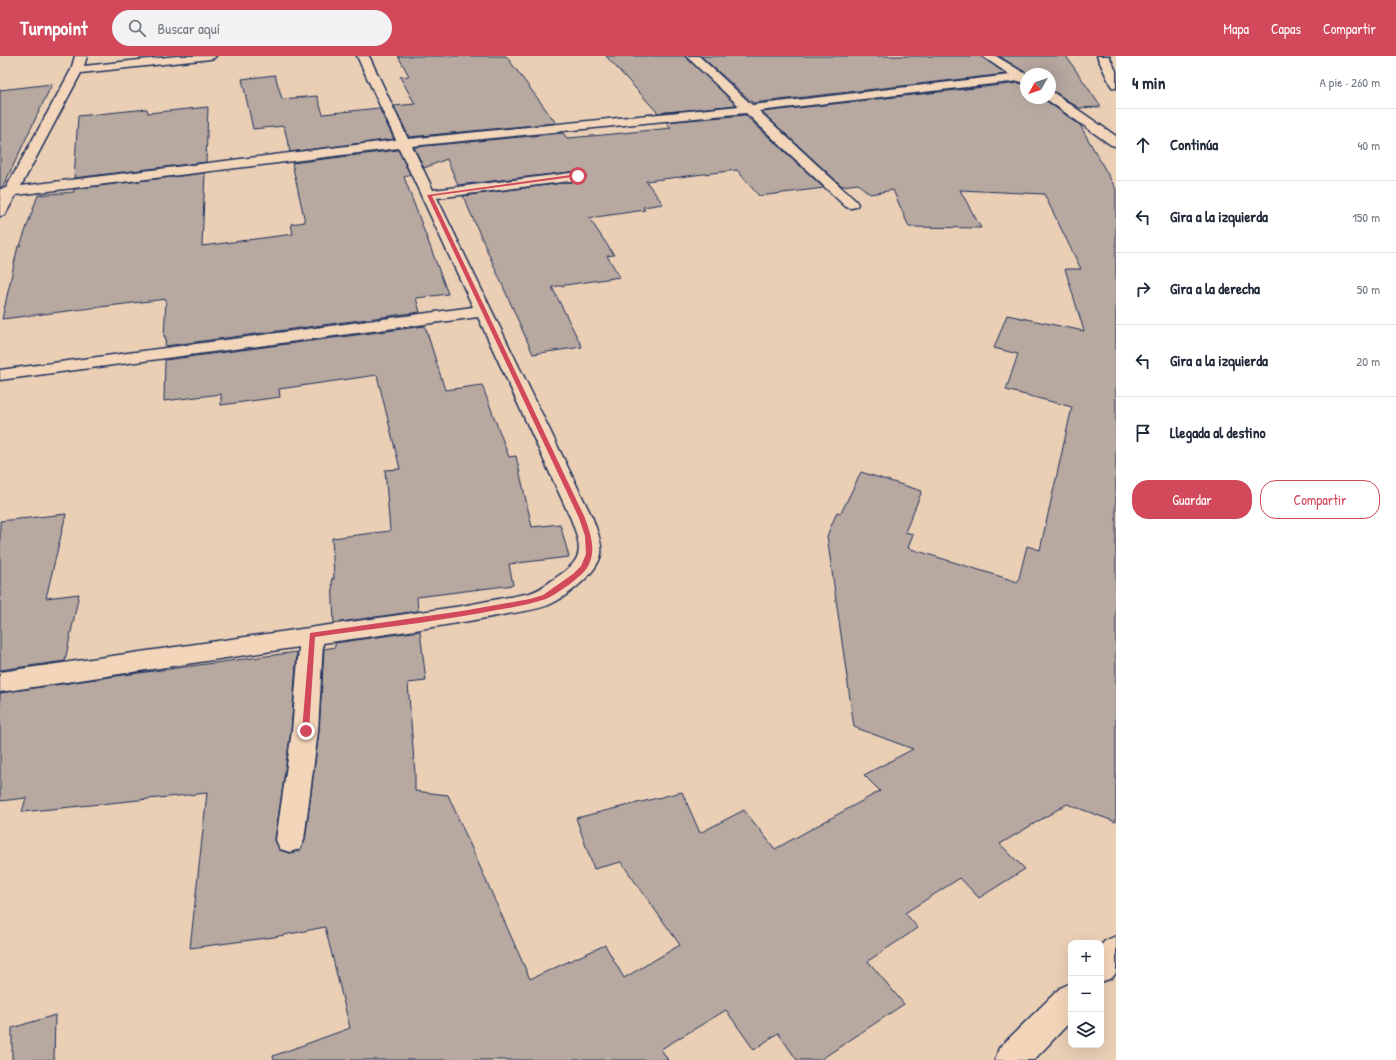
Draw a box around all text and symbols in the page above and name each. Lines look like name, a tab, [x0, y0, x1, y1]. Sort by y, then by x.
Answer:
search box	[112, 10, 392, 46]
text: Turnpoint	[20, 15, 88, 41]
icon: search	[126, 17, 148, 39]
text: Buscar aquí	[158, 18, 220, 39]
text: Mapa	[1224, 19, 1249, 38]
text: Capas	[1271, 19, 1301, 38]
text: Compartir	[1323, 19, 1376, 38]
north arrow	[1020, 68, 1056, 104]
text: 4 min	[1132, 71, 1165, 94]
text: A pie · 260 m	[1320, 73, 1380, 91]
icon: ahead	[1132, 134, 1154, 156]
text: Continúa	[1170, 134, 1218, 155]
text: 40 m	[1357, 136, 1380, 154]
route start	[569, 167, 587, 185]
icon: left	[1132, 206, 1154, 228]
text: Gira a la izquierda	[1170, 206, 1268, 227]
text: 150 m	[1352, 208, 1380, 226]
icon: right	[1132, 278, 1154, 300]
text: Gira a la derecha	[1170, 278, 1260, 299]
text: 50 m	[1357, 280, 1380, 298]
icon: left	[1132, 350, 1154, 372]
text: Gira a la izquierda	[1170, 350, 1268, 371]
text: 20 m	[1356, 352, 1380, 370]
icon: arrive	[1132, 422, 1154, 444]
text: Llegada al destino	[1170, 422, 1266, 443]
button: Guardar	[1132, 480, 1252, 519]
button: Compartir	[1260, 480, 1380, 519]
route end	[297, 722, 315, 740]
map controls	[1068, 940, 1104, 1048]
button: +	[1068, 940, 1104, 976]
button: −	[1068, 976, 1104, 1012]
button: layers	[1068, 1012, 1104, 1048]

